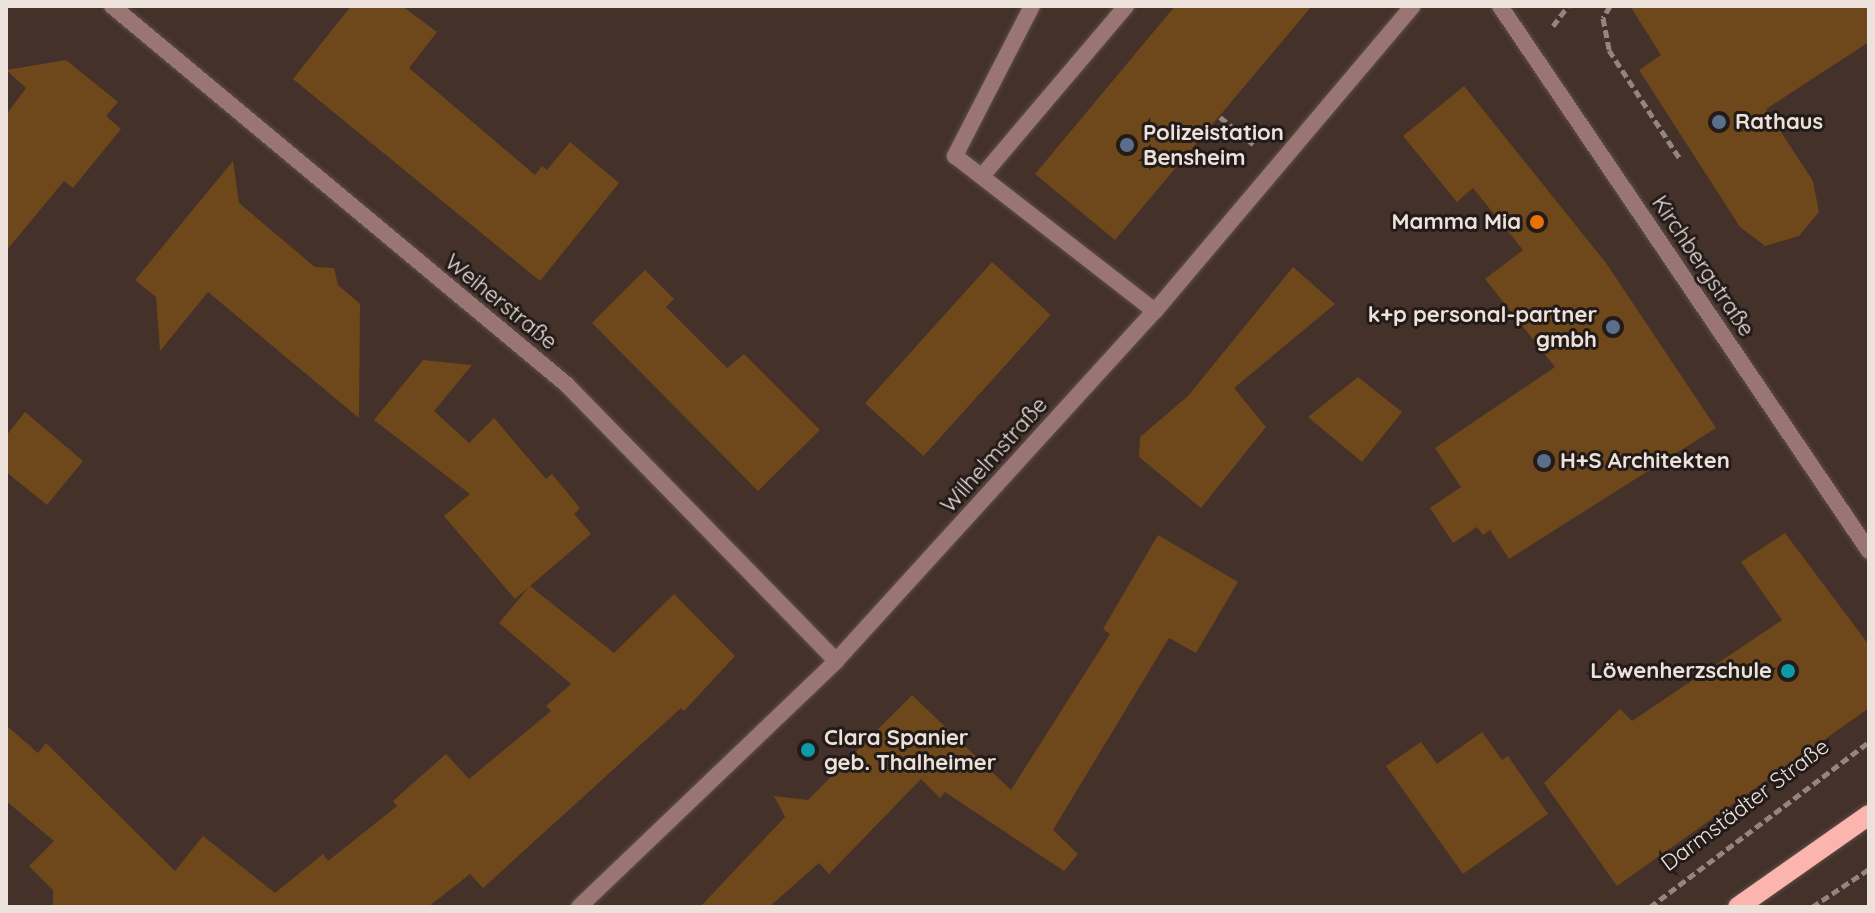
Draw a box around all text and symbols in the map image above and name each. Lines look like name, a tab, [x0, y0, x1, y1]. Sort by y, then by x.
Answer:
place label: Rathaus	[1735, 109, 1823, 135]
marker: Rathaus	[1710, 113, 1728, 131]
place label: Polizeistation Bensheim	[1143, 119, 1284, 170]
marker: Polizeistation Bensheim	[1118, 136, 1136, 154]
street label: Kirchbergstraße	[1646, 191, 1760, 341]
place label: Mamma Mia	[1392, 209, 1521, 235]
marker: Mamma Mia	[1528, 213, 1546, 231]
street label: Weiherstraße	[440, 249, 562, 355]
place label: k+p personal-partner gmbh	[1368, 301, 1597, 352]
marker: k+p personal-partner gmbh	[1604, 318, 1622, 336]
street label: Wilhelmstraße	[935, 392, 1053, 518]
place label: H+S Architekten	[1560, 448, 1730, 474]
marker: H+S Architekten	[1535, 452, 1553, 470]
place label: Löwenherzschule	[1590, 658, 1772, 684]
marker: Löwenherzschule	[1779, 662, 1797, 680]
place label: Clara Spanier geb. Thalheimer	[824, 724, 996, 776]
street label: Darmstädter Straße	[1656, 733, 1834, 877]
marker: Clara Spanier geb. Thalheimer	[799, 741, 817, 759]

